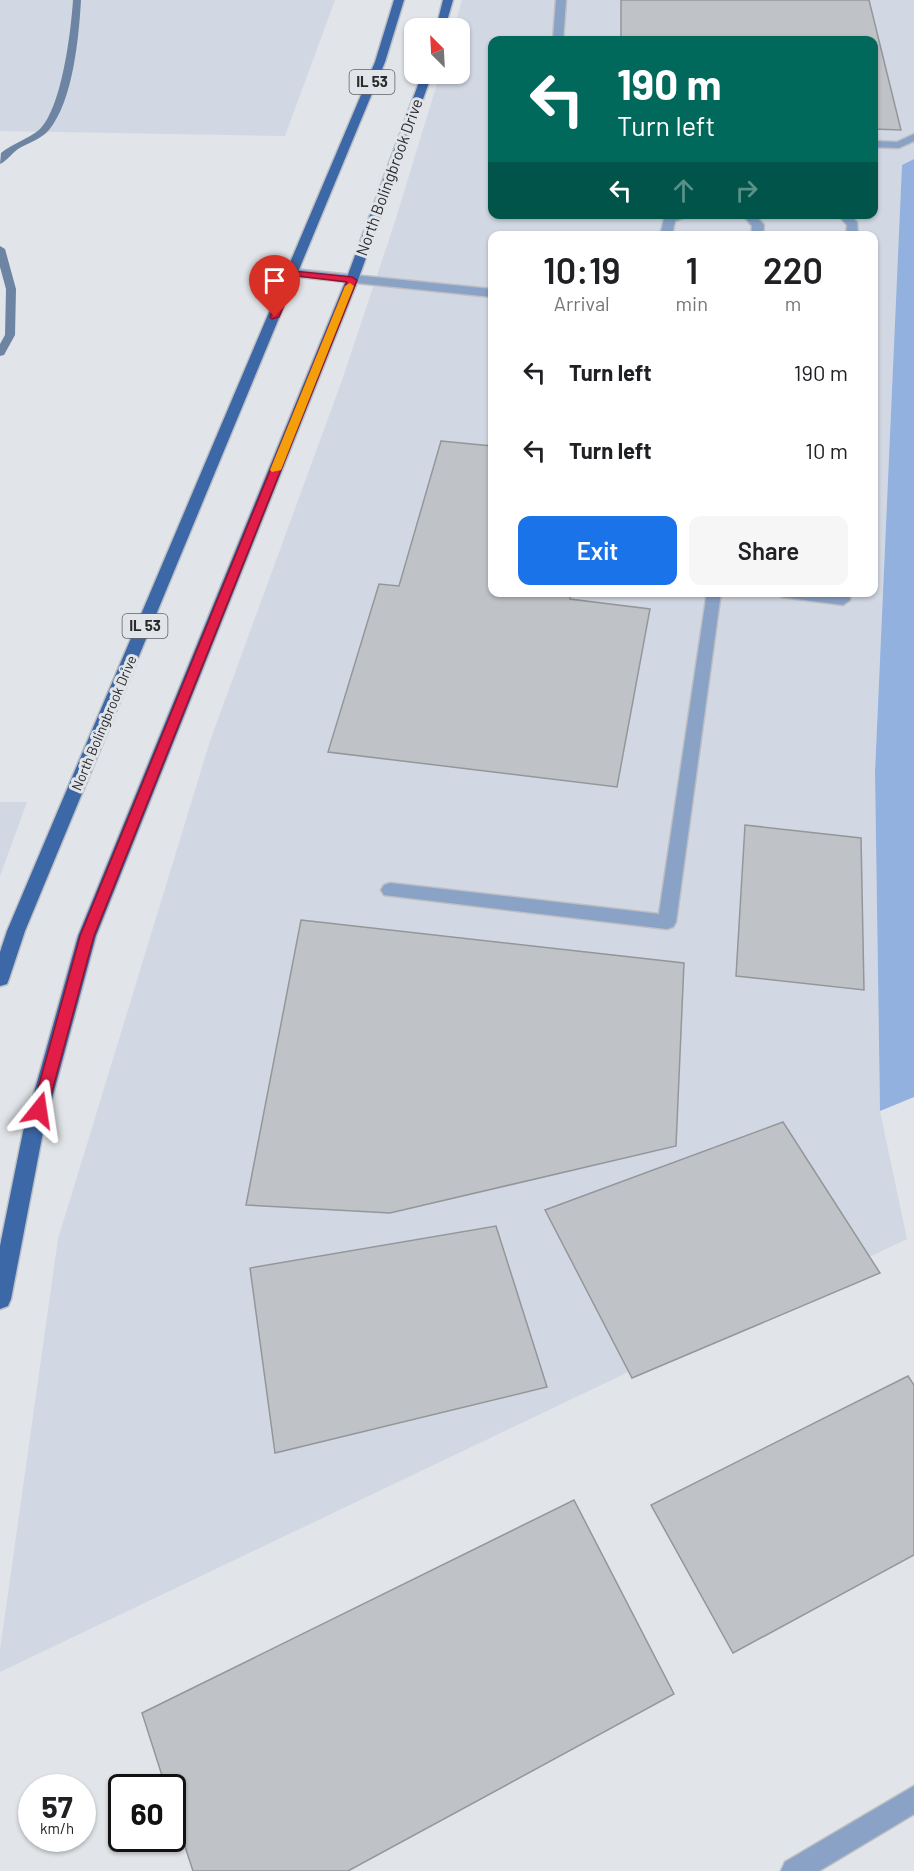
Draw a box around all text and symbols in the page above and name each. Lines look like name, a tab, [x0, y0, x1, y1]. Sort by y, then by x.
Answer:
north arrow	[404, 18, 470, 84]
map controls	[404, 18, 470, 84]
text: 190 m	[617, 58, 722, 108]
icon: left	[518, 60, 596, 138]
road number: IL 53	[350, 70, 394, 94]
street label: North Bolingbrook Drive	[351, 96, 426, 258]
text: Turn left	[617, 109, 715, 141]
icon: left	[604, 174, 637, 207]
icon: ahead	[667, 174, 700, 207]
icon: right	[730, 174, 763, 207]
text: 10:19	[543, 248, 621, 291]
text: 1	[685, 248, 698, 291]
text: 220	[763, 248, 823, 291]
pin	[249, 255, 300, 317]
icon: arrive	[258, 264, 291, 297]
text: Arrival	[554, 291, 610, 315]
text: min	[676, 291, 708, 315]
text: m	[785, 291, 801, 315]
icon: left	[518, 356, 551, 389]
text: Turn left	[569, 359, 652, 385]
text: 190 m	[794, 359, 848, 385]
icon: left	[518, 434, 551, 467]
text: Turn left	[569, 437, 652, 463]
text: 10 m	[805, 437, 848, 463]
button: Exit	[518, 516, 677, 585]
button: Share	[689, 516, 848, 585]
road number: IL 53	[122, 614, 168, 638]
street label: North Bolingbrook Drive	[67, 653, 140, 793]
position arrow	[7, 1078, 71, 1142]
speed limit sign: 60	[108, 1774, 186, 1852]
text: 57	[41, 1788, 73, 1824]
text: km/h	[40, 1819, 74, 1837]

